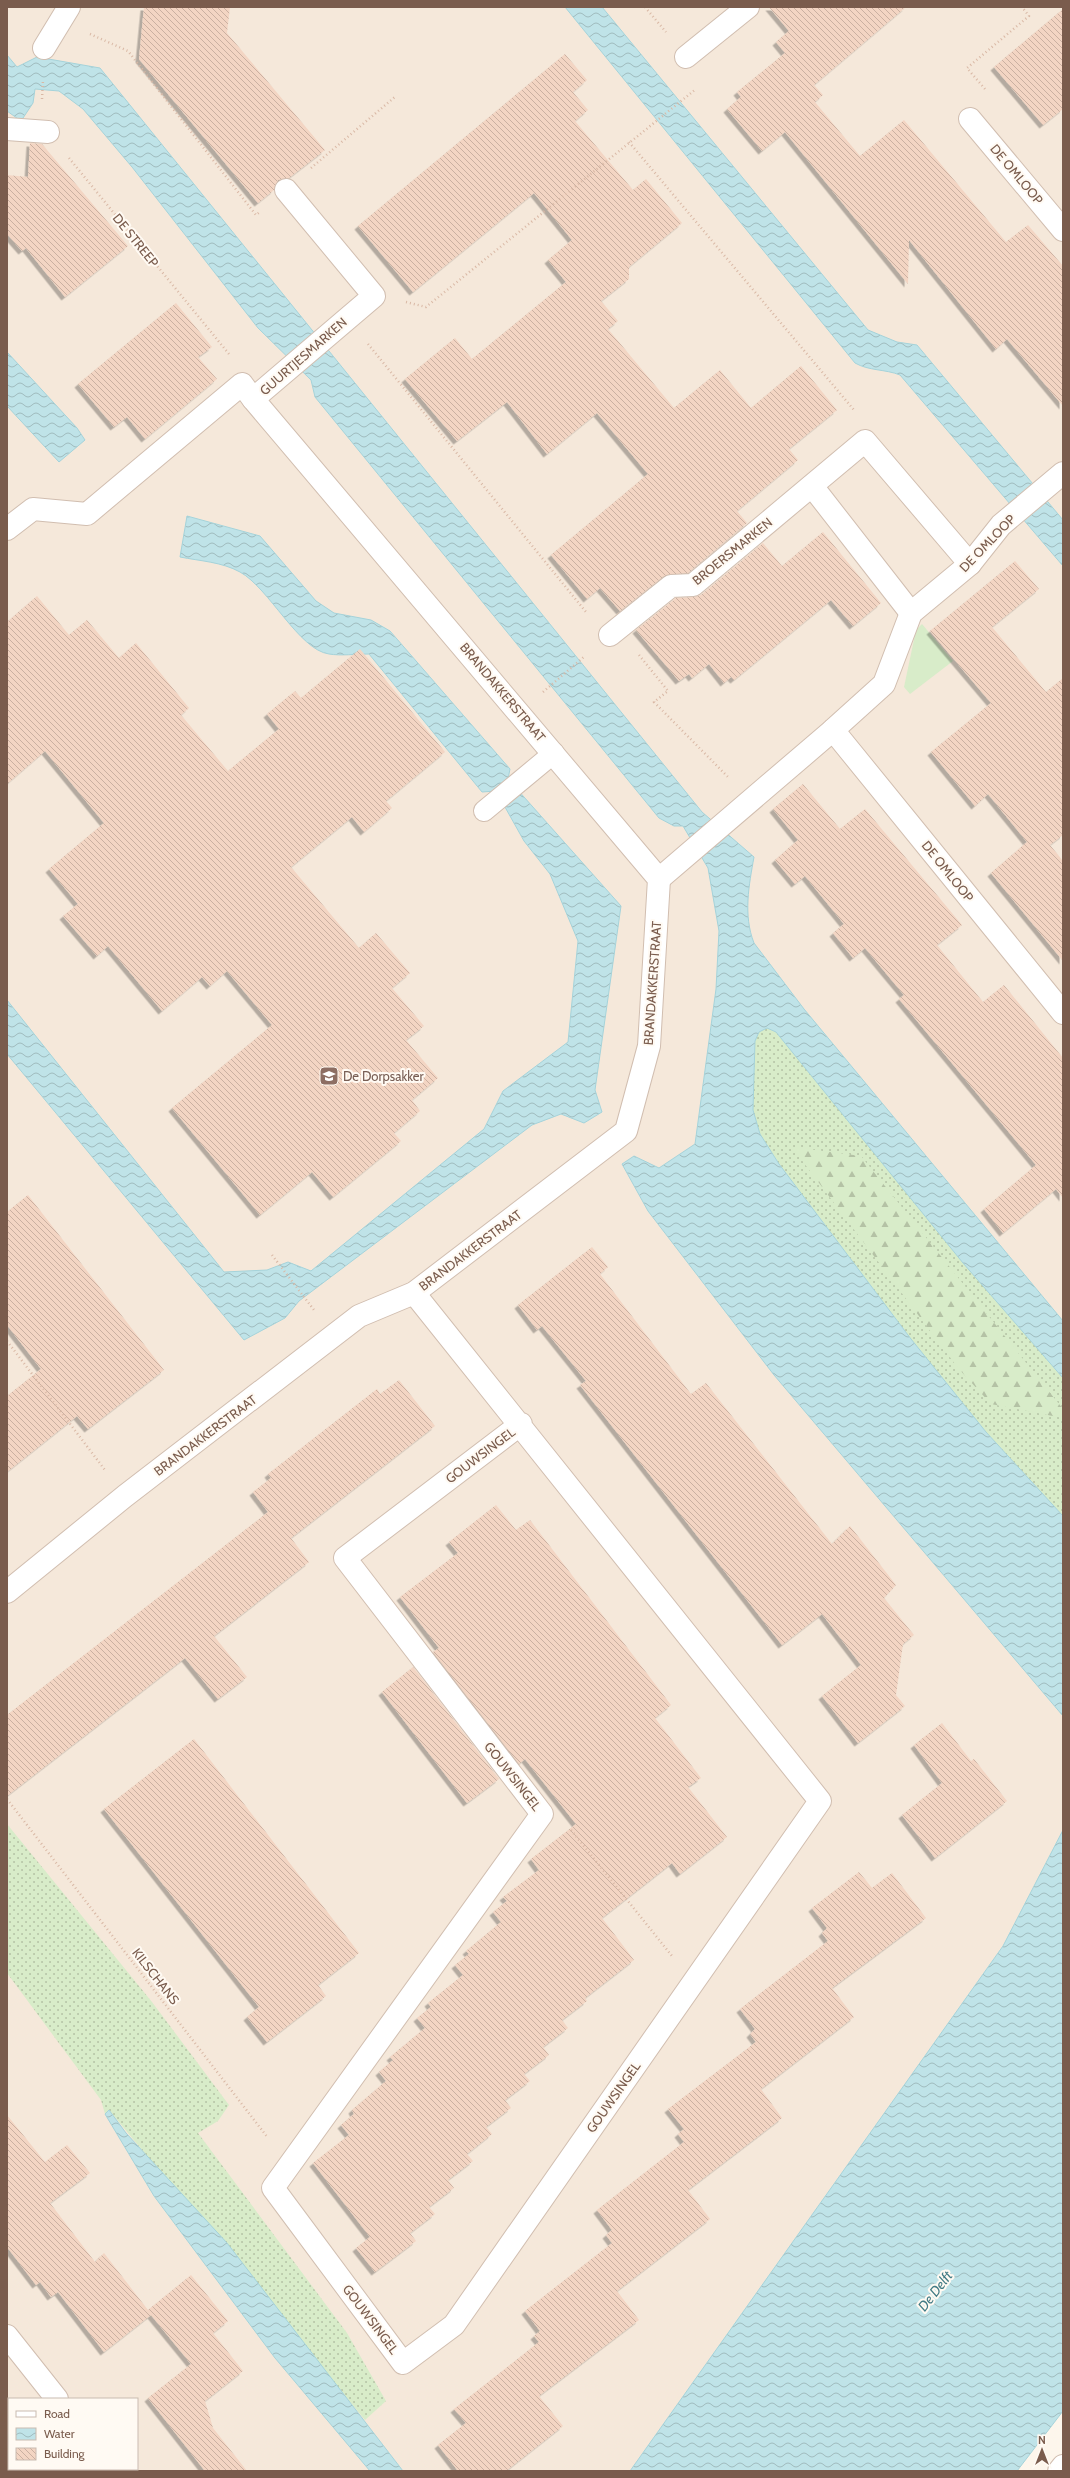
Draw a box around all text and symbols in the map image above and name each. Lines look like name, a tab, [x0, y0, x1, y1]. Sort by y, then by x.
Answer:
street label: DE OMLOOP	[987, 141, 1047, 208]
street label: DE STREEP	[110, 210, 163, 270]
street label: GUURTJESMARKEN	[256, 314, 350, 398]
street label: DE OMLOOP	[956, 511, 1019, 575]
street label: BROERSMARKEN	[689, 514, 775, 588]
street label: BRANDAKKERSTRAAT	[457, 639, 549, 745]
street label: DE OMLOOP	[919, 837, 978, 905]
street label: BRANDAKKERSTRAAT	[640, 920, 664, 1046]
school or university icon: De Dorpsakker	[318, 1065, 340, 1087]
place label: De Dorpsakker	[343, 1068, 424, 1084]
street label: BRANDAKKERSTRAAT	[415, 1206, 525, 1294]
street label: BRANDAKKERSTRAAT	[150, 1391, 260, 1479]
street label: GOUWSINGEL	[442, 1423, 518, 1486]
street label: GOUWSINGEL	[481, 1738, 545, 1814]
street label: KILSCHANS	[129, 1945, 183, 2008]
street label: GOUWSINGEL	[583, 2058, 644, 2136]
water label: De Delft	[914, 2267, 957, 2315]
street label: GOUWSINGEL	[340, 2281, 403, 2357]
legend	[8, 2398, 138, 2470]
text: Road	[44, 2406, 70, 2421]
text: Water	[44, 2426, 75, 2441]
north arrow	[1022, 2430, 1062, 2470]
text: N	[1038, 2433, 1046, 2447]
text: Building	[44, 2446, 86, 2461]

